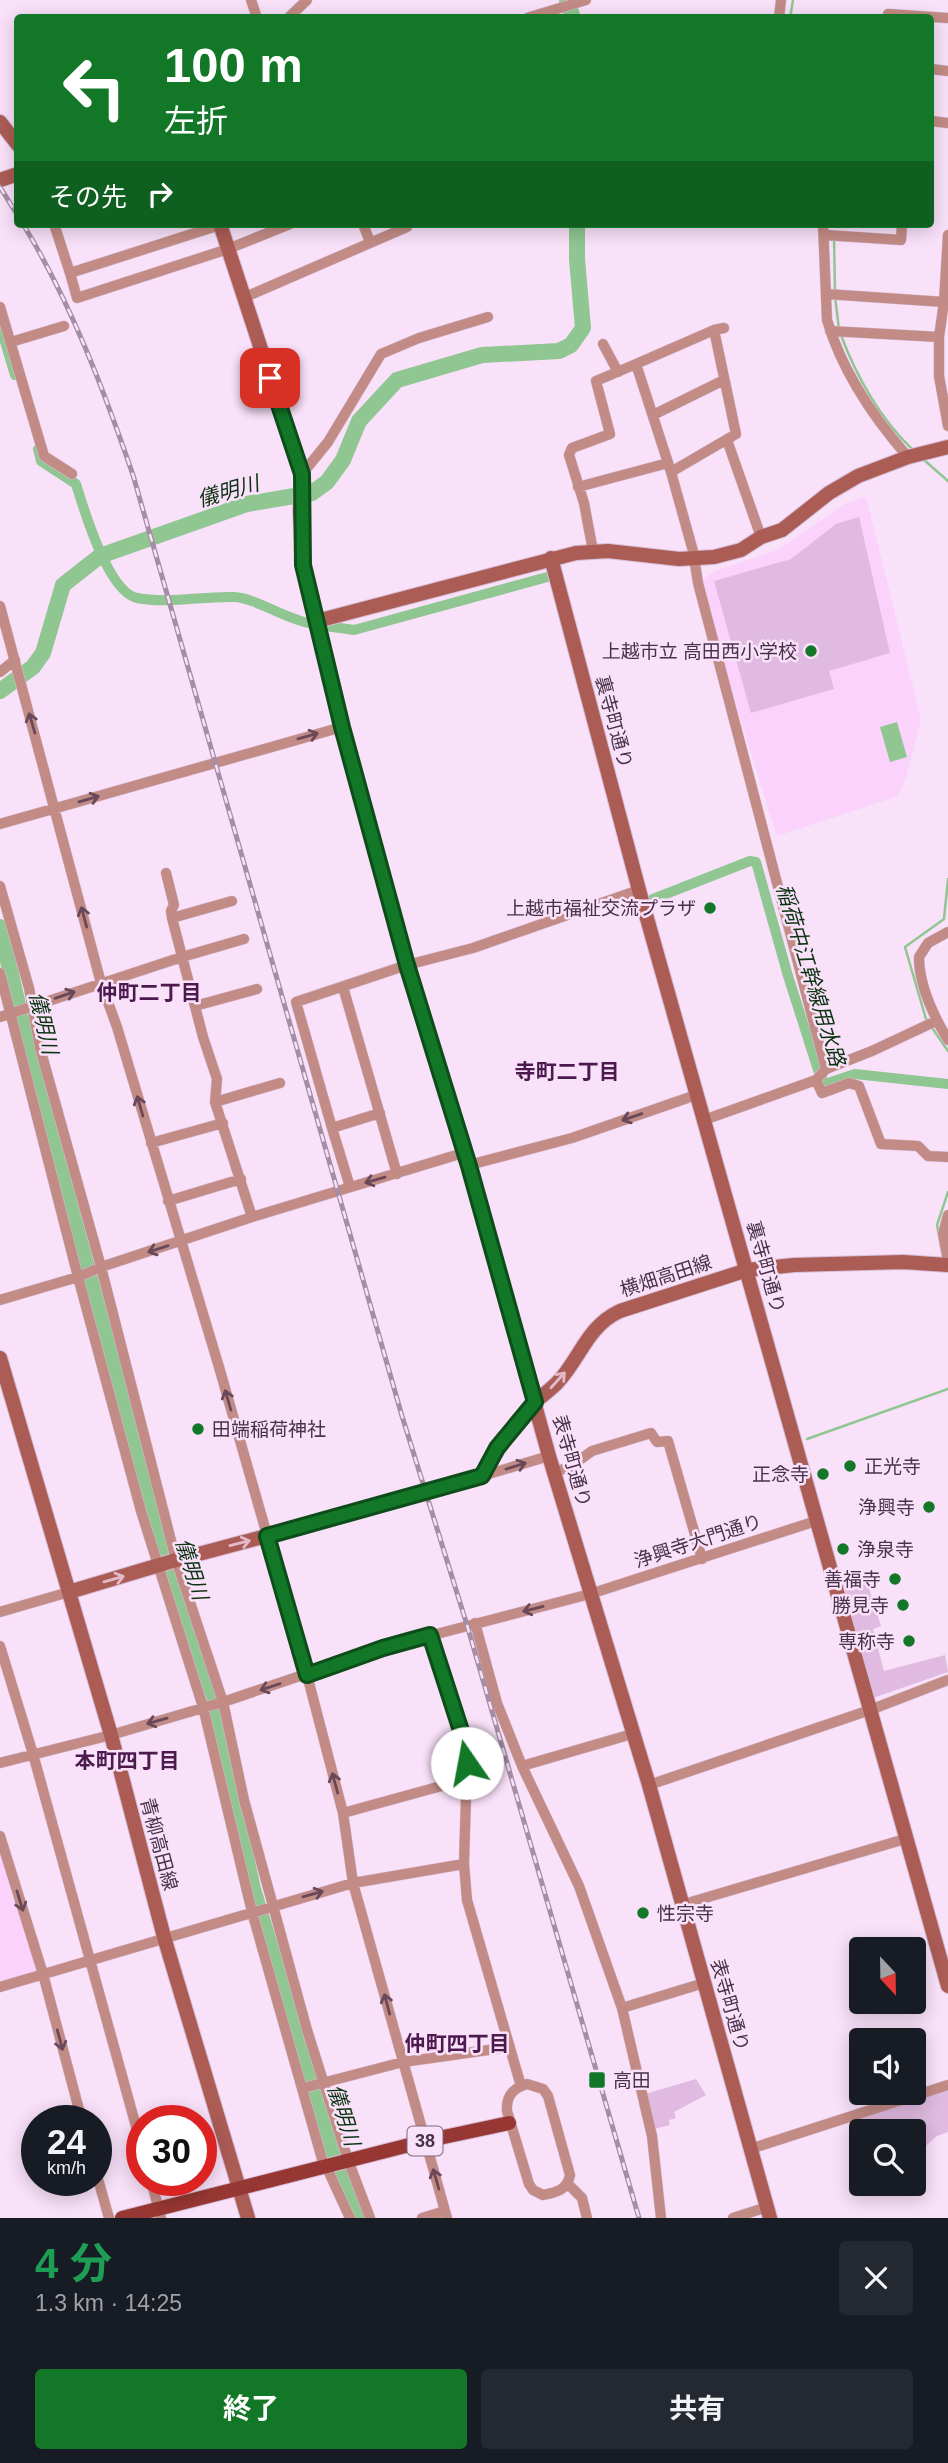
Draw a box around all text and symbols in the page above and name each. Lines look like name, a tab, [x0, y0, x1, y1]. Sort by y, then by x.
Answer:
text: 100 m	[164, 38, 303, 92]
icon: left	[49, 42, 140, 133]
text: 左折	[164, 103, 228, 139]
icon: right	[141, 175, 179, 213]
text: その先	[49, 182, 127, 212]
pin	[240, 348, 300, 408]
icon: arrive	[251, 359, 289, 397]
water label: 儀明川	[195, 471, 263, 511]
place label: 上越市立 高田西小学校	[602, 641, 797, 662]
marker: 上越市立 高田西小学校	[803, 643, 819, 659]
street label: 裏寺町通り	[592, 673, 636, 771]
one-way arrow	[25, 712, 38, 734]
one-way arrow	[297, 729, 319, 742]
one-way arrow	[78, 791, 100, 804]
water label: 稲荷中江幹線用水路	[772, 881, 850, 1071]
place label: 上越市福祉交流プラザ	[506, 898, 696, 919]
marker: 上越市福祉交流プラザ	[702, 900, 718, 916]
one-way arrow	[77, 906, 90, 929]
district label: 仲町二丁目	[97, 981, 202, 1004]
one-way arrow	[54, 988, 76, 1000]
water label: 儀明川	[26, 990, 63, 1058]
district label: 寺町二丁目	[515, 1060, 620, 1083]
one-way arrow	[132, 1095, 145, 1117]
one-way arrow	[621, 1112, 643, 1124]
one-way arrow	[364, 1175, 386, 1188]
street label: 裏寺町通り	[743, 1218, 789, 1316]
one-way arrow	[147, 1243, 169, 1256]
street label: 横畑高田線	[618, 1251, 714, 1301]
one-way arrow	[550, 1371, 566, 1389]
one-way arrow	[221, 1389, 234, 1411]
street label: 表寺町通り	[549, 1412, 595, 1510]
place label: 田端稲荷神社	[212, 1419, 326, 1440]
marker: 田端稲荷神社	[190, 1421, 206, 1437]
place label: 正光寺	[864, 1456, 921, 1477]
one-way arrow	[504, 1458, 526, 1471]
marker: 正光寺	[842, 1458, 858, 1474]
place label: 正念寺	[752, 1464, 809, 1485]
marker: 正念寺	[815, 1466, 831, 1482]
place label: 浄興寺	[858, 1497, 915, 1518]
marker: 浄興寺	[921, 1499, 937, 1515]
street label: 浄興寺大門通り	[632, 1510, 764, 1572]
water label: 儀明川	[172, 1536, 213, 1604]
one-way arrow	[228, 1536, 251, 1549]
place label: 浄泉寺	[857, 1539, 914, 1560]
marker: 浄泉寺	[835, 1541, 851, 1557]
place label: 善福寺	[824, 1569, 881, 1590]
marker: 善福寺	[887, 1571, 903, 1587]
one-way arrow	[103, 1572, 125, 1585]
place label: 勝見寺	[832, 1595, 889, 1616]
marker: 勝見寺	[895, 1597, 911, 1613]
one-way arrow	[522, 1603, 545, 1616]
place label: 専称寺	[838, 1631, 895, 1652]
marker: 専称寺	[901, 1633, 917, 1649]
one-way arrow	[259, 1681, 281, 1694]
one-way arrow	[146, 1716, 168, 1729]
position arrow	[430, 1726, 504, 1800]
district label: 本町四丁目	[75, 1749, 180, 1772]
one-way arrow	[328, 1772, 341, 1795]
street label: 青柳高田線	[137, 1795, 181, 1893]
one-way arrow	[301, 1887, 323, 1900]
one-way arrow	[14, 1890, 27, 1912]
place label: 性宗寺	[657, 1903, 714, 1924]
marker: 性宗寺	[635, 1905, 651, 1921]
north arrow	[849, 1937, 926, 2014]
map controls	[849, 1937, 926, 2196]
street label: 表寺町通り	[707, 1956, 753, 2054]
one-way arrow	[379, 1994, 392, 2016]
button: sound	[849, 2028, 926, 2105]
one-way arrow	[55, 2029, 68, 2051]
district label: 仲町四丁目	[405, 2032, 510, 2055]
marker: 高田	[587, 2070, 607, 2090]
place label: 高田	[613, 2070, 651, 2091]
water label: 儀明川	[324, 2082, 365, 2150]
speed limit sign: 30	[126, 2105, 217, 2196]
button: search	[849, 2119, 926, 2196]
text: 24	[47, 2122, 86, 2161]
road number: 38	[408, 2126, 442, 2155]
text: km/h	[47, 2158, 86, 2178]
one-way arrow	[429, 2169, 442, 2191]
text: 4 分	[35, 2240, 112, 2287]
button: close	[839, 2241, 913, 2315]
text: 1.3 km · 14:25	[35, 2290, 182, 2316]
button: 終了	[35, 2369, 467, 2449]
button: 共有	[481, 2369, 913, 2449]

